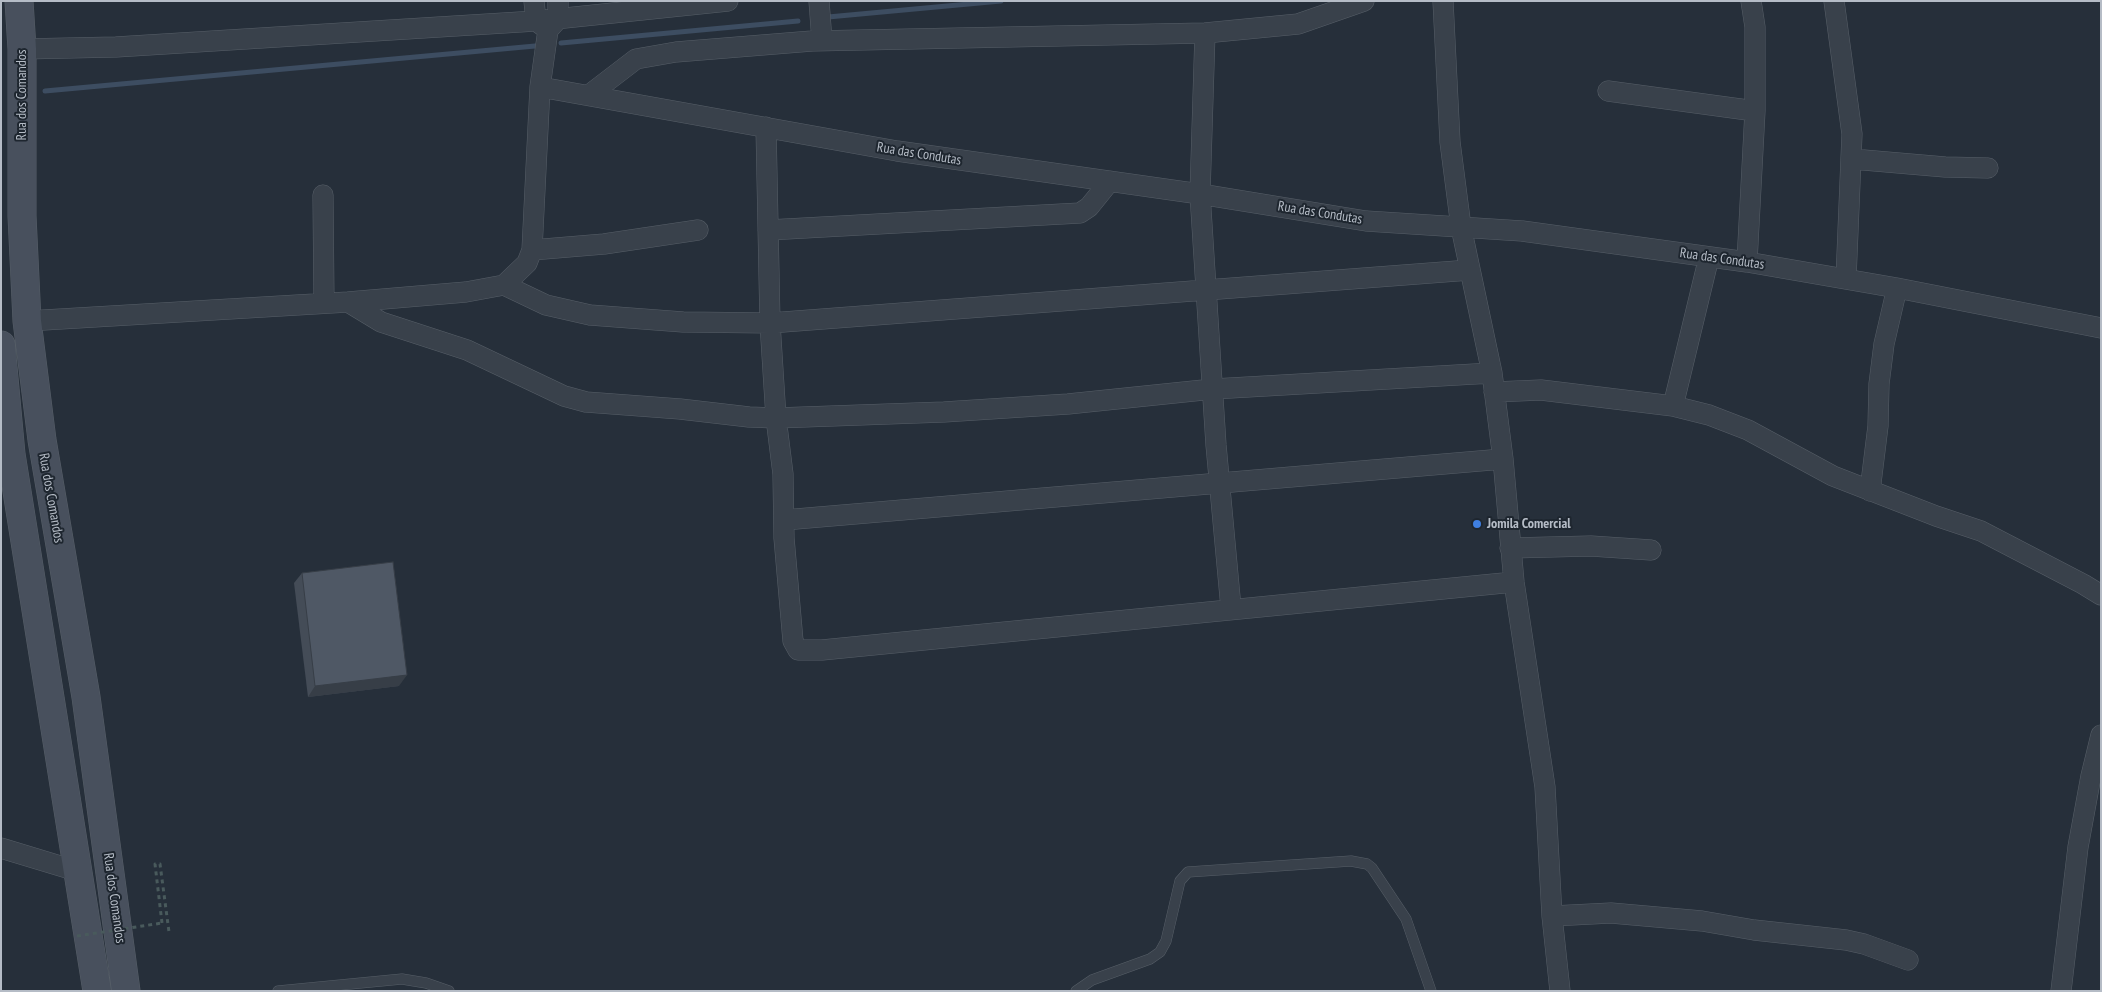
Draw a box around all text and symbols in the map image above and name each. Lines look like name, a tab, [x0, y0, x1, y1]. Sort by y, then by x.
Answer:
street label: Rua dos Comandos	[14, 50, 30, 140]
street label: Rua das Condutas	[876, 139, 962, 169]
street label: Rua das Condutas	[1277, 198, 1363, 228]
street label: Rua das Condutas	[1679, 245, 1765, 273]
street label: Rua dos Comandos	[35, 452, 67, 544]
place label: Jomila Comercial	[1487, 516, 1571, 532]
marker: Jomila Comercial	[1471, 518, 1483, 530]
street label: Rua dos Comandos	[99, 852, 129, 944]

